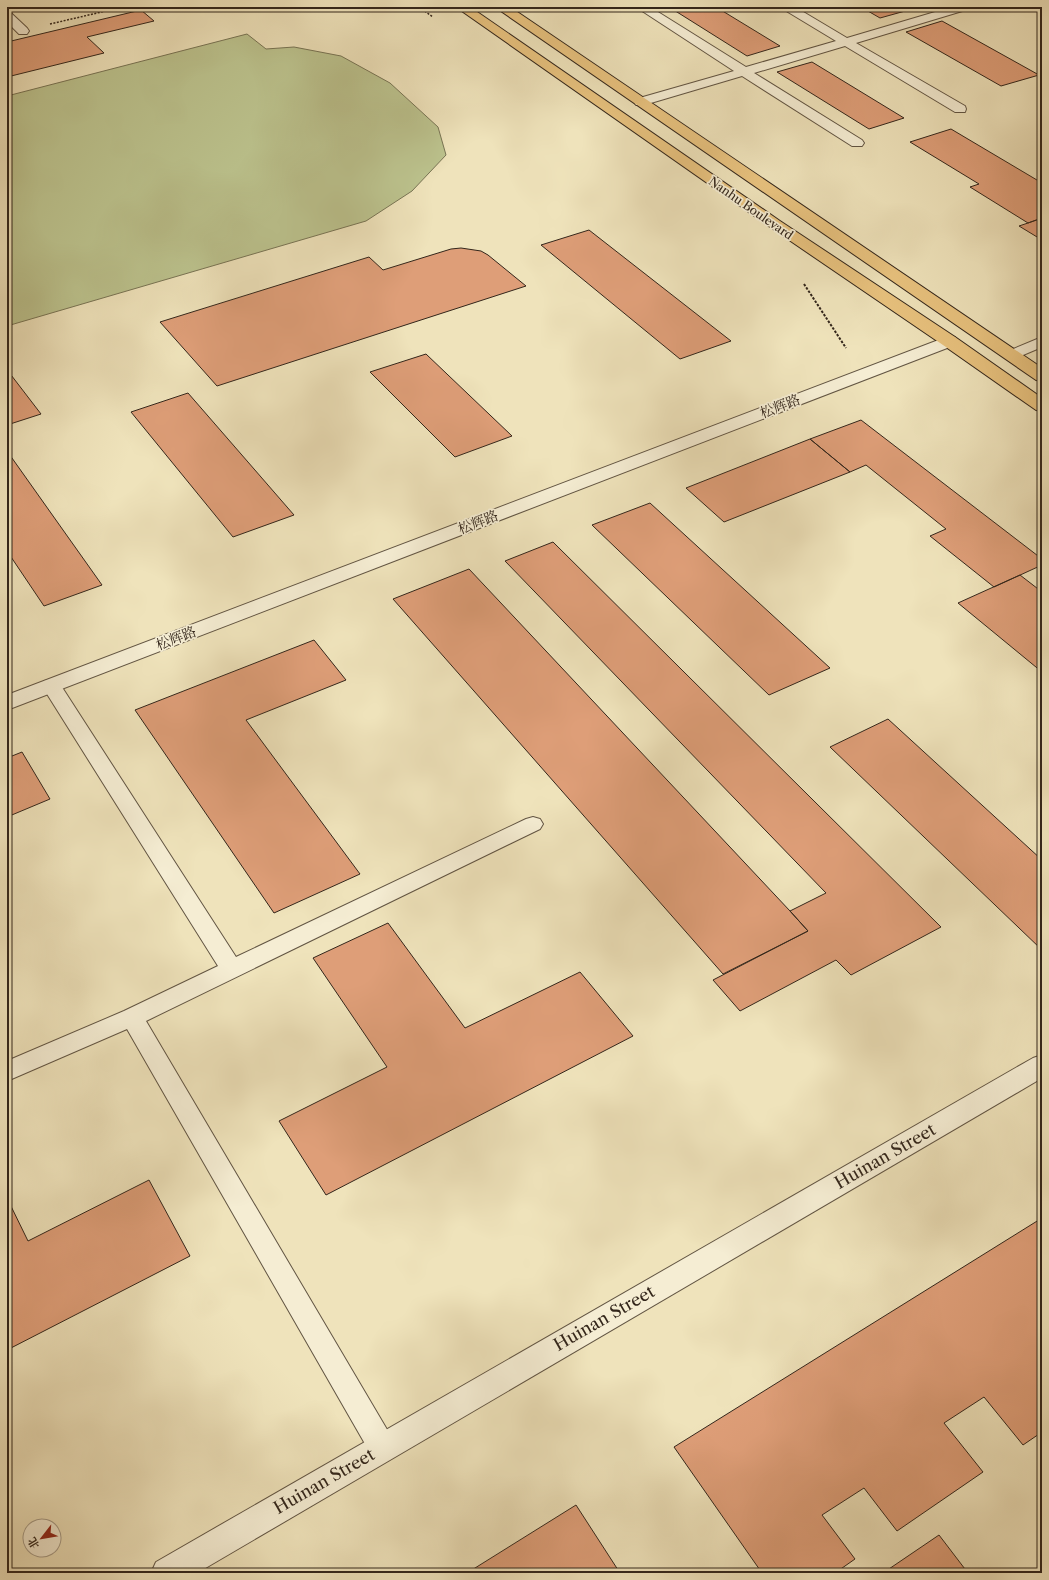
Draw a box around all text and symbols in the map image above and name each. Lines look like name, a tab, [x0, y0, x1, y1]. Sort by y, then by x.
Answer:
street label: Nanhu Boulevard	[706, 173, 797, 243]
street label: 松辉路	[757, 390, 803, 422]
street label: 松辉路	[455, 506, 501, 538]
street label: 松辉路	[153, 622, 199, 654]
street label: Huinan Street	[831, 1119, 939, 1193]
street label: Huinan Street	[550, 1281, 658, 1355]
street label: Huinan Street	[270, 1444, 378, 1518]
north arrow	[22, 1518, 62, 1558]
text: 北	[25, 1535, 42, 1551]

